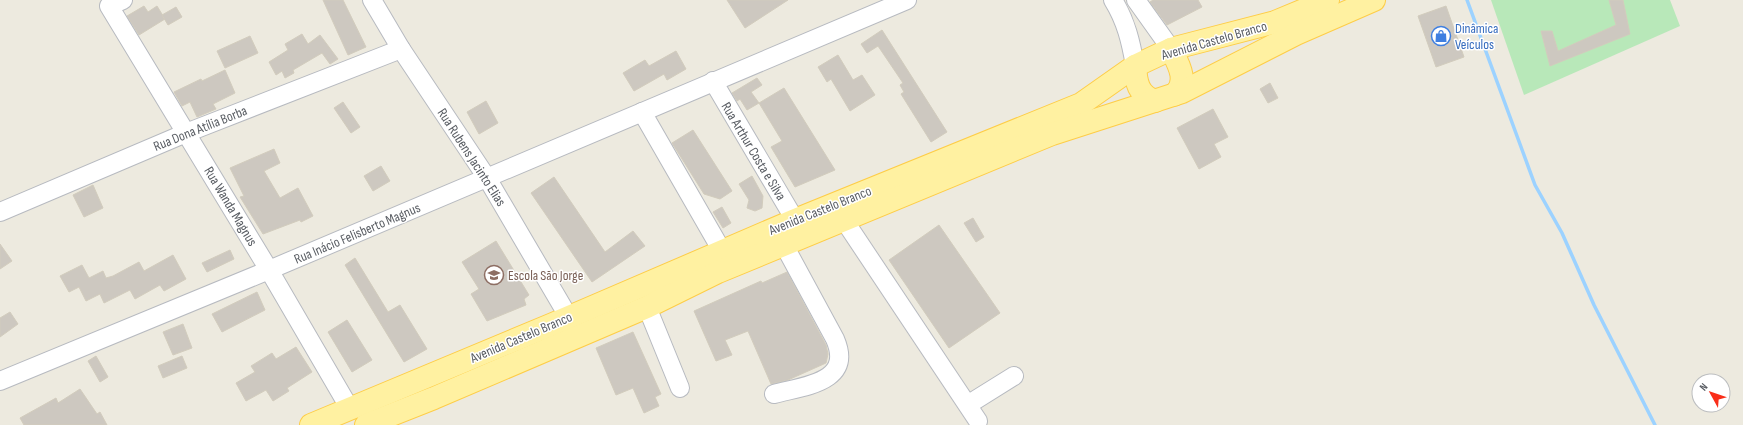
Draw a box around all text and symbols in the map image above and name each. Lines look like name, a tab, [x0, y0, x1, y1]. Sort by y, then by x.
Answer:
street label: Avenida Castelo Branco	[1158, 17, 1269, 64]
place label: Dinâmica Veículos	[1455, 20, 1498, 53]
shop icon: Dinâmica Veículos	[1430, 25, 1452, 47]
street label: Rua Arthur Costa e Silva	[718, 99, 790, 204]
street label: Rua Dona Atília Borba	[151, 102, 249, 155]
street label: Rua Rubens Jacinto Elias	[434, 105, 510, 209]
street label: Rua Wanda Magnus	[200, 163, 261, 249]
street label: Avenida Castelo Branco	[766, 182, 874, 239]
street label: Rua Inácio Felisberto Magnus	[291, 199, 423, 268]
school or university icon: Escola São Jorge	[483, 264, 505, 286]
place label: Escola São Jorge	[508, 267, 583, 284]
street label: Avenida Castelo Branco	[467, 308, 575, 367]
north arrow	[1691, 373, 1731, 413]
text: N	[1697, 380, 1711, 393]

